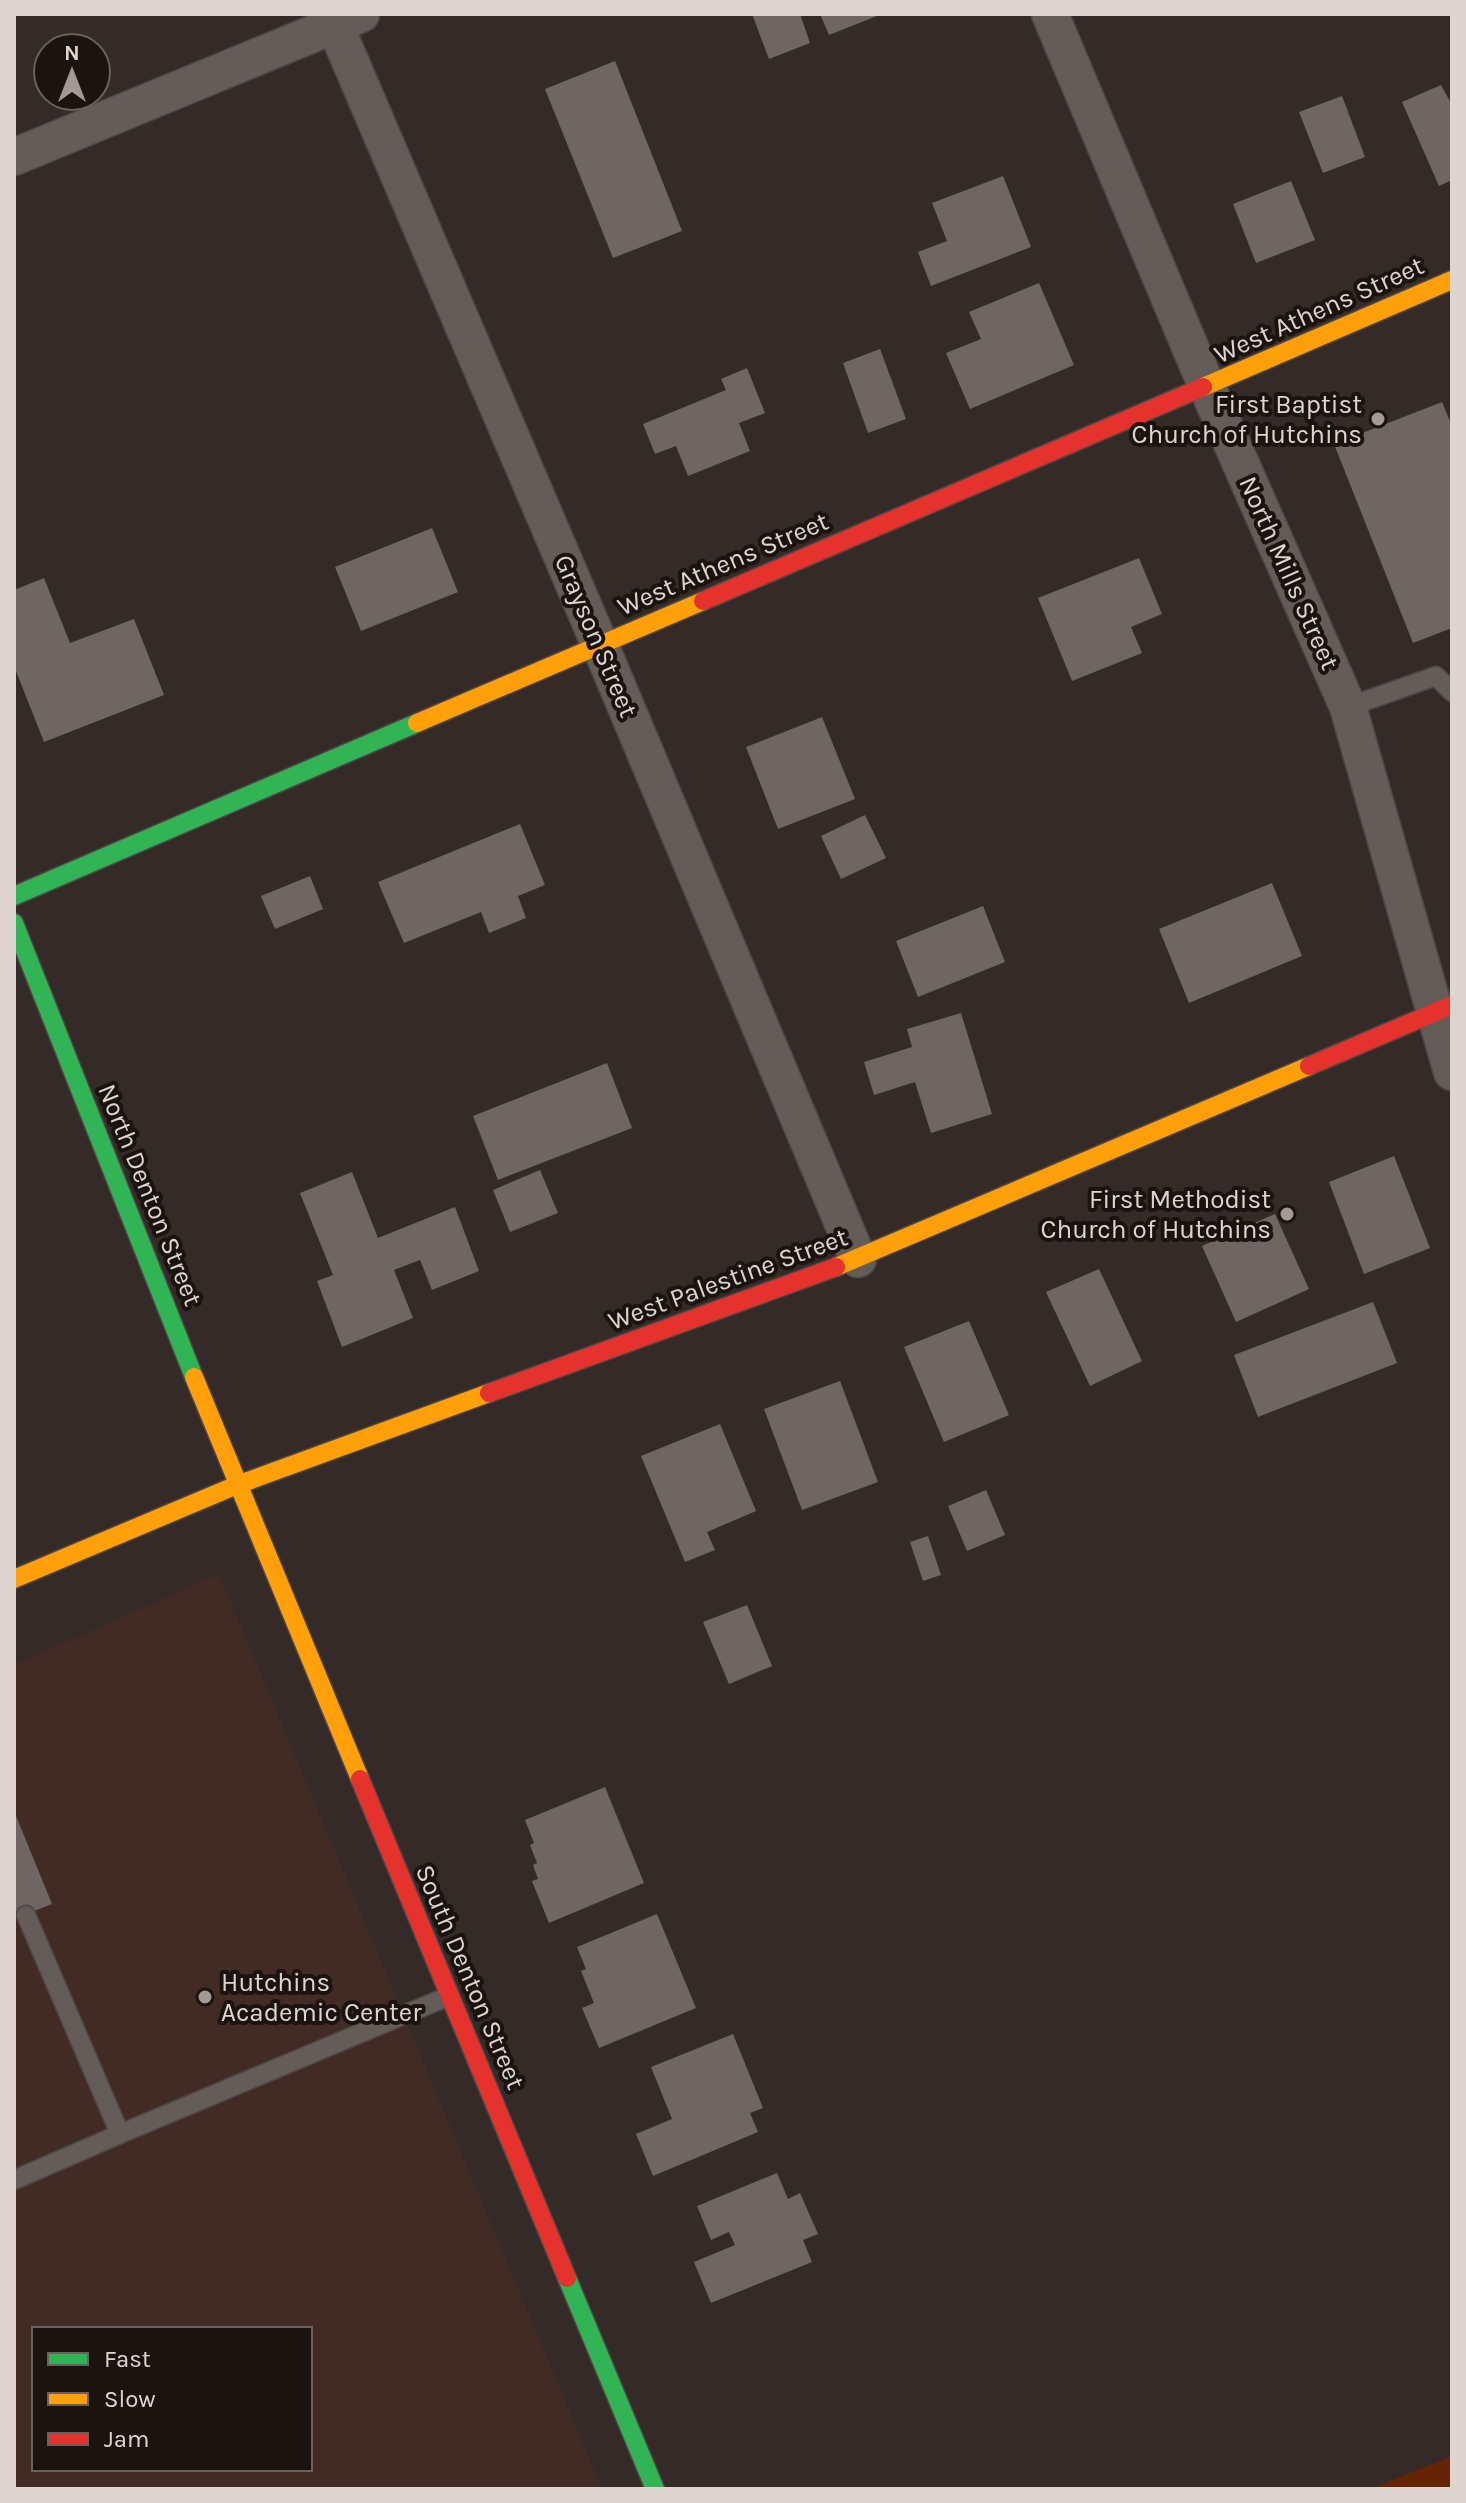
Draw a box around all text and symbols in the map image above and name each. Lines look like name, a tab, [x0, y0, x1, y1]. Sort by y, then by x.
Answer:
north arrow	[32, 32, 112, 112]
text: N	[64, 40, 80, 66]
street label: West Athens Street	[1209, 250, 1429, 370]
place label: First Baptist Church of Hutchins	[1132, 389, 1362, 450]
marker: First Baptist Church of Hutchins	[1369, 410, 1387, 428]
street label: North Mills Street	[1232, 471, 1346, 675]
street label: West Athens Street	[613, 505, 833, 622]
street label: Grayson Street	[548, 550, 644, 722]
street label: North Denton Street	[91, 1080, 209, 1311]
place label: First Methodist Church of Hutchins	[1041, 1184, 1271, 1245]
marker: First Methodist Church of Hutchins	[1278, 1205, 1296, 1223]
street label: West Palestine Street	[604, 1221, 852, 1337]
street label: South Denton Street	[409, 1860, 531, 2094]
place label: Hutchins Academic Center	[221, 1967, 422, 2028]
marker: Hutchins Academic Center	[196, 1988, 214, 2006]
legend	[32, 2327, 312, 2471]
text: Fast	[104, 2345, 151, 2373]
text: Slow	[104, 2385, 156, 2413]
text: Jam	[104, 2425, 149, 2453]

